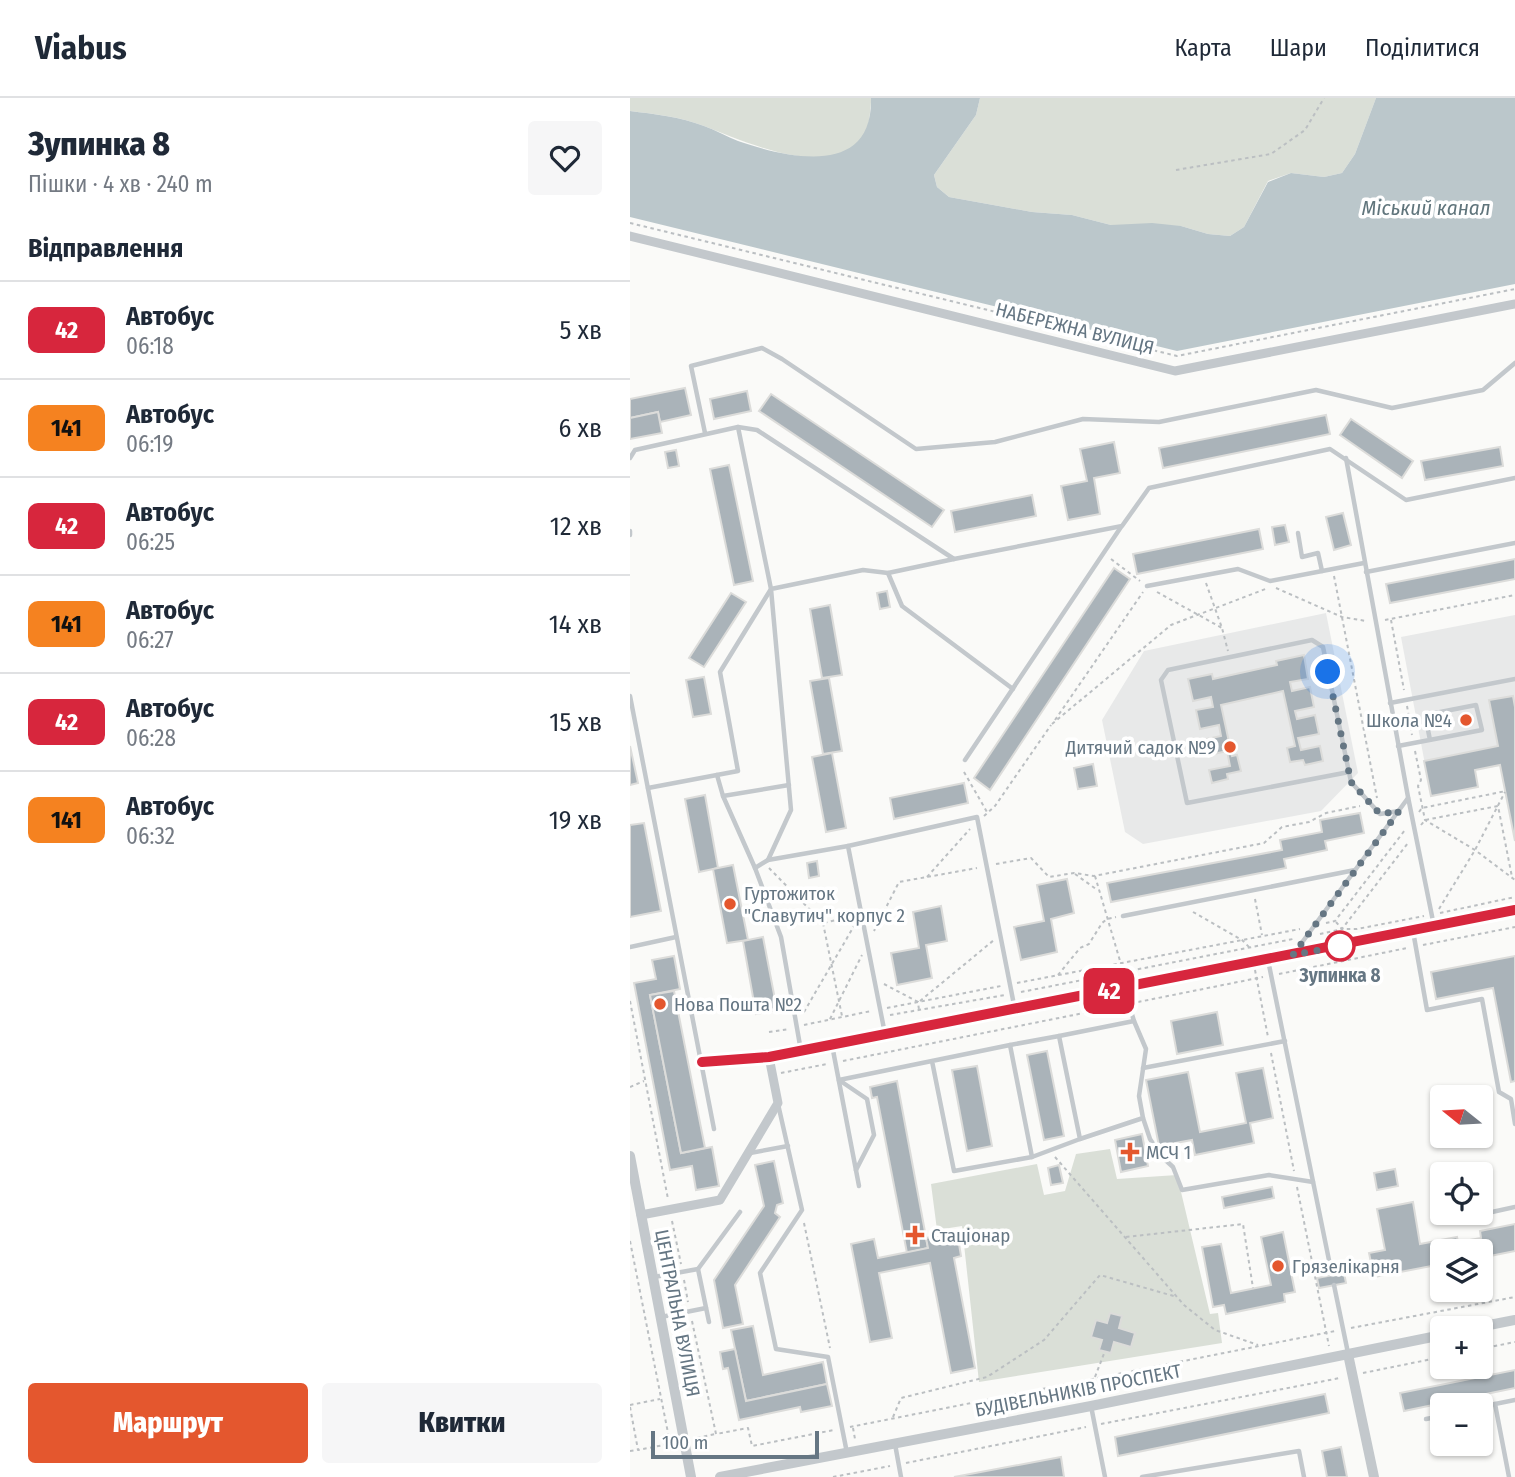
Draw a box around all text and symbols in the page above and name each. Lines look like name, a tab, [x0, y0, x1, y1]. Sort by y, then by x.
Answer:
text: Viabus	[35, 28, 127, 68]
text: Карта	[1174, 34, 1232, 62]
text: Шари	[1270, 34, 1327, 62]
text: Поділитися	[1365, 34, 1480, 62]
button: heart	[528, 121, 602, 195]
text: Зупинка 8	[28, 124, 170, 164]
text: Пішки · 4 хв · 240 m	[28, 170, 213, 198]
water label: Міський канал	[1361, 195, 1491, 221]
text: Відправлення	[28, 233, 183, 264]
street label: НАБЕРЕЖНА ВУЛИЦЯ	[993, 298, 1157, 359]
text: Автобус	[126, 301, 214, 332]
text: 5 хв	[559, 315, 602, 346]
text: 42	[55, 316, 78, 344]
text: 06:18	[126, 332, 174, 360]
text: Автобус	[126, 399, 214, 430]
text: 6 хв	[559, 413, 602, 444]
text: 141	[51, 414, 82, 442]
text: 06:19	[126, 430, 173, 458]
text: Автобус	[126, 497, 214, 528]
text: 12 хв	[550, 511, 602, 542]
text: 42	[55, 512, 78, 540]
text: 06:25	[126, 528, 175, 556]
text: Автобус	[126, 595, 214, 626]
text: 14 хв	[549, 609, 602, 640]
text: 141	[51, 610, 82, 638]
text: 06:27	[126, 626, 174, 654]
your location	[1310, 654, 1345, 689]
text: Автобус	[126, 693, 214, 724]
text: 15 хв	[549, 707, 602, 738]
text: 42	[55, 708, 78, 736]
place label: Школа №4	[1366, 709, 1452, 732]
marker: Школа №4	[1458, 712, 1474, 728]
text: 06:28	[126, 724, 176, 752]
place label: Дитячий садок №9	[1065, 736, 1216, 759]
marker: Дитячий садок №9	[1222, 739, 1238, 755]
text: Автобус	[126, 791, 214, 822]
text: 19 хв	[549, 805, 602, 836]
text: 141	[51, 806, 82, 834]
text: 06:32	[126, 822, 175, 850]
place label: Гуртожиток "Славутич" корпус 2	[744, 882, 905, 927]
marker: Гуртожиток "Славутич" корпус 2	[722, 896, 738, 912]
marker: Зупинка 8	[1325, 931, 1355, 961]
place label: Зупинка 8	[1298, 964, 1381, 987]
line badge: 42	[1078, 968, 1140, 1014]
text: 42	[1097, 977, 1121, 1005]
place label: Нова Пошта №2	[674, 993, 802, 1016]
marker: Нова Пошта №2	[652, 996, 668, 1012]
north arrow	[1430, 1085, 1493, 1148]
map controls	[1430, 1085, 1493, 1456]
place label: МСЧ 1	[1146, 1141, 1191, 1164]
marker: МСЧ 1	[1120, 1142, 1140, 1162]
button: locate	[1430, 1162, 1493, 1225]
place label: Стаціонар	[931, 1224, 1010, 1247]
marker: Стаціонар	[905, 1225, 925, 1245]
street label: ЦЕНТРАЛЬНА ВУЛИЦЯ	[650, 1228, 705, 1399]
button: layers	[1430, 1239, 1493, 1302]
place label: Грязелікарня	[1292, 1255, 1400, 1278]
marker: Грязелікарня	[1270, 1258, 1286, 1274]
button: +	[1430, 1316, 1493, 1379]
street label: БУДІВЕЛЬНИКІВ ПРОСПЕКТ	[973, 1359, 1183, 1422]
button: Маршрут	[28, 1383, 308, 1463]
button: Квитки	[322, 1383, 602, 1463]
button: −	[1430, 1393, 1493, 1456]
scale bar	[651, 1428, 819, 1460]
text: 100 m	[662, 1431, 708, 1454]

